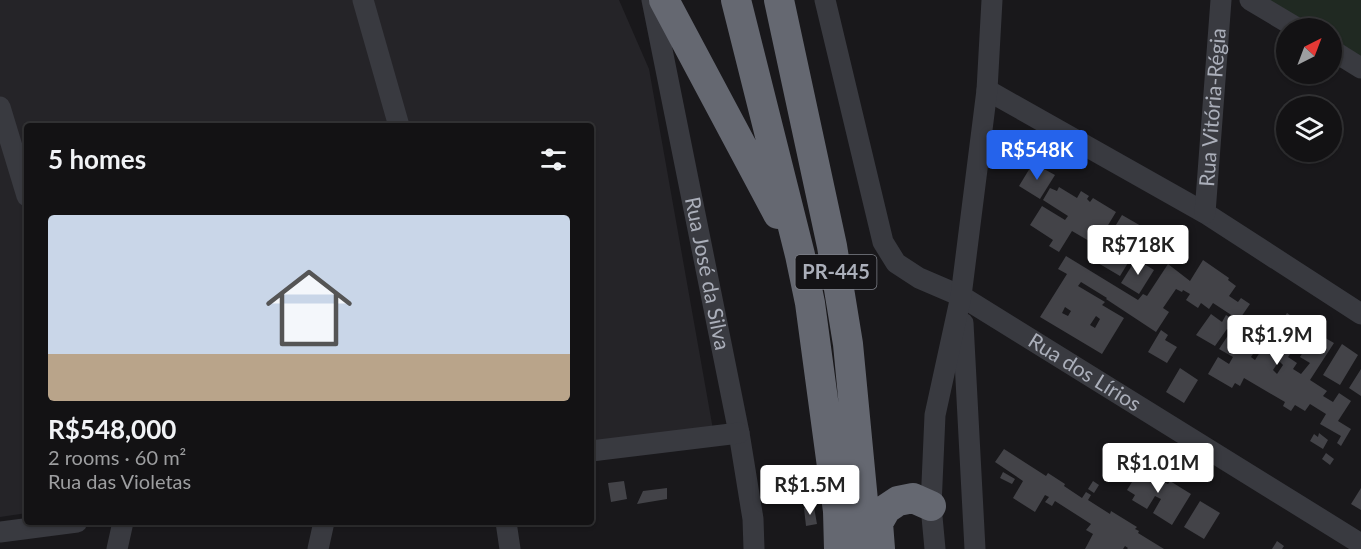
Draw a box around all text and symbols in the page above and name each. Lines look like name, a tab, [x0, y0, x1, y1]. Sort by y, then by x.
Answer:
north arrow	[1276, 18, 1342, 84]
map controls	[1276, 18, 1342, 162]
street label: Rua Vitória-Régia	[1193, 27, 1230, 187]
button: layers	[1276, 96, 1342, 162]
pin: R$548K	[988, 130, 1086, 181]
text: R$548K	[1001, 137, 1073, 161]
text: 5 homes	[48, 143, 146, 175]
icon: filters	[537, 143, 570, 176]
street label: Rua José da Silva	[681, 194, 736, 352]
pin: R$718K	[1089, 225, 1187, 276]
text: R$718K	[1102, 232, 1174, 256]
icon: home	[255, 254, 363, 362]
road number: PR-445	[796, 255, 876, 289]
pin: R$1.9M	[1228, 315, 1326, 366]
text: R$1.9M	[1241, 322, 1313, 346]
street label: Rua dos Lírios	[1024, 327, 1146, 416]
text: R$548,000	[48, 413, 176, 445]
pin: R$1.01M	[1103, 443, 1213, 494]
text: 2 rooms · 60 m²	[48, 445, 186, 469]
text: R$1.01M	[1117, 450, 1199, 474]
pin: R$1.5M	[761, 465, 859, 516]
text: Rua das Violetas	[48, 469, 191, 493]
text: R$1.5M	[774, 472, 846, 496]

